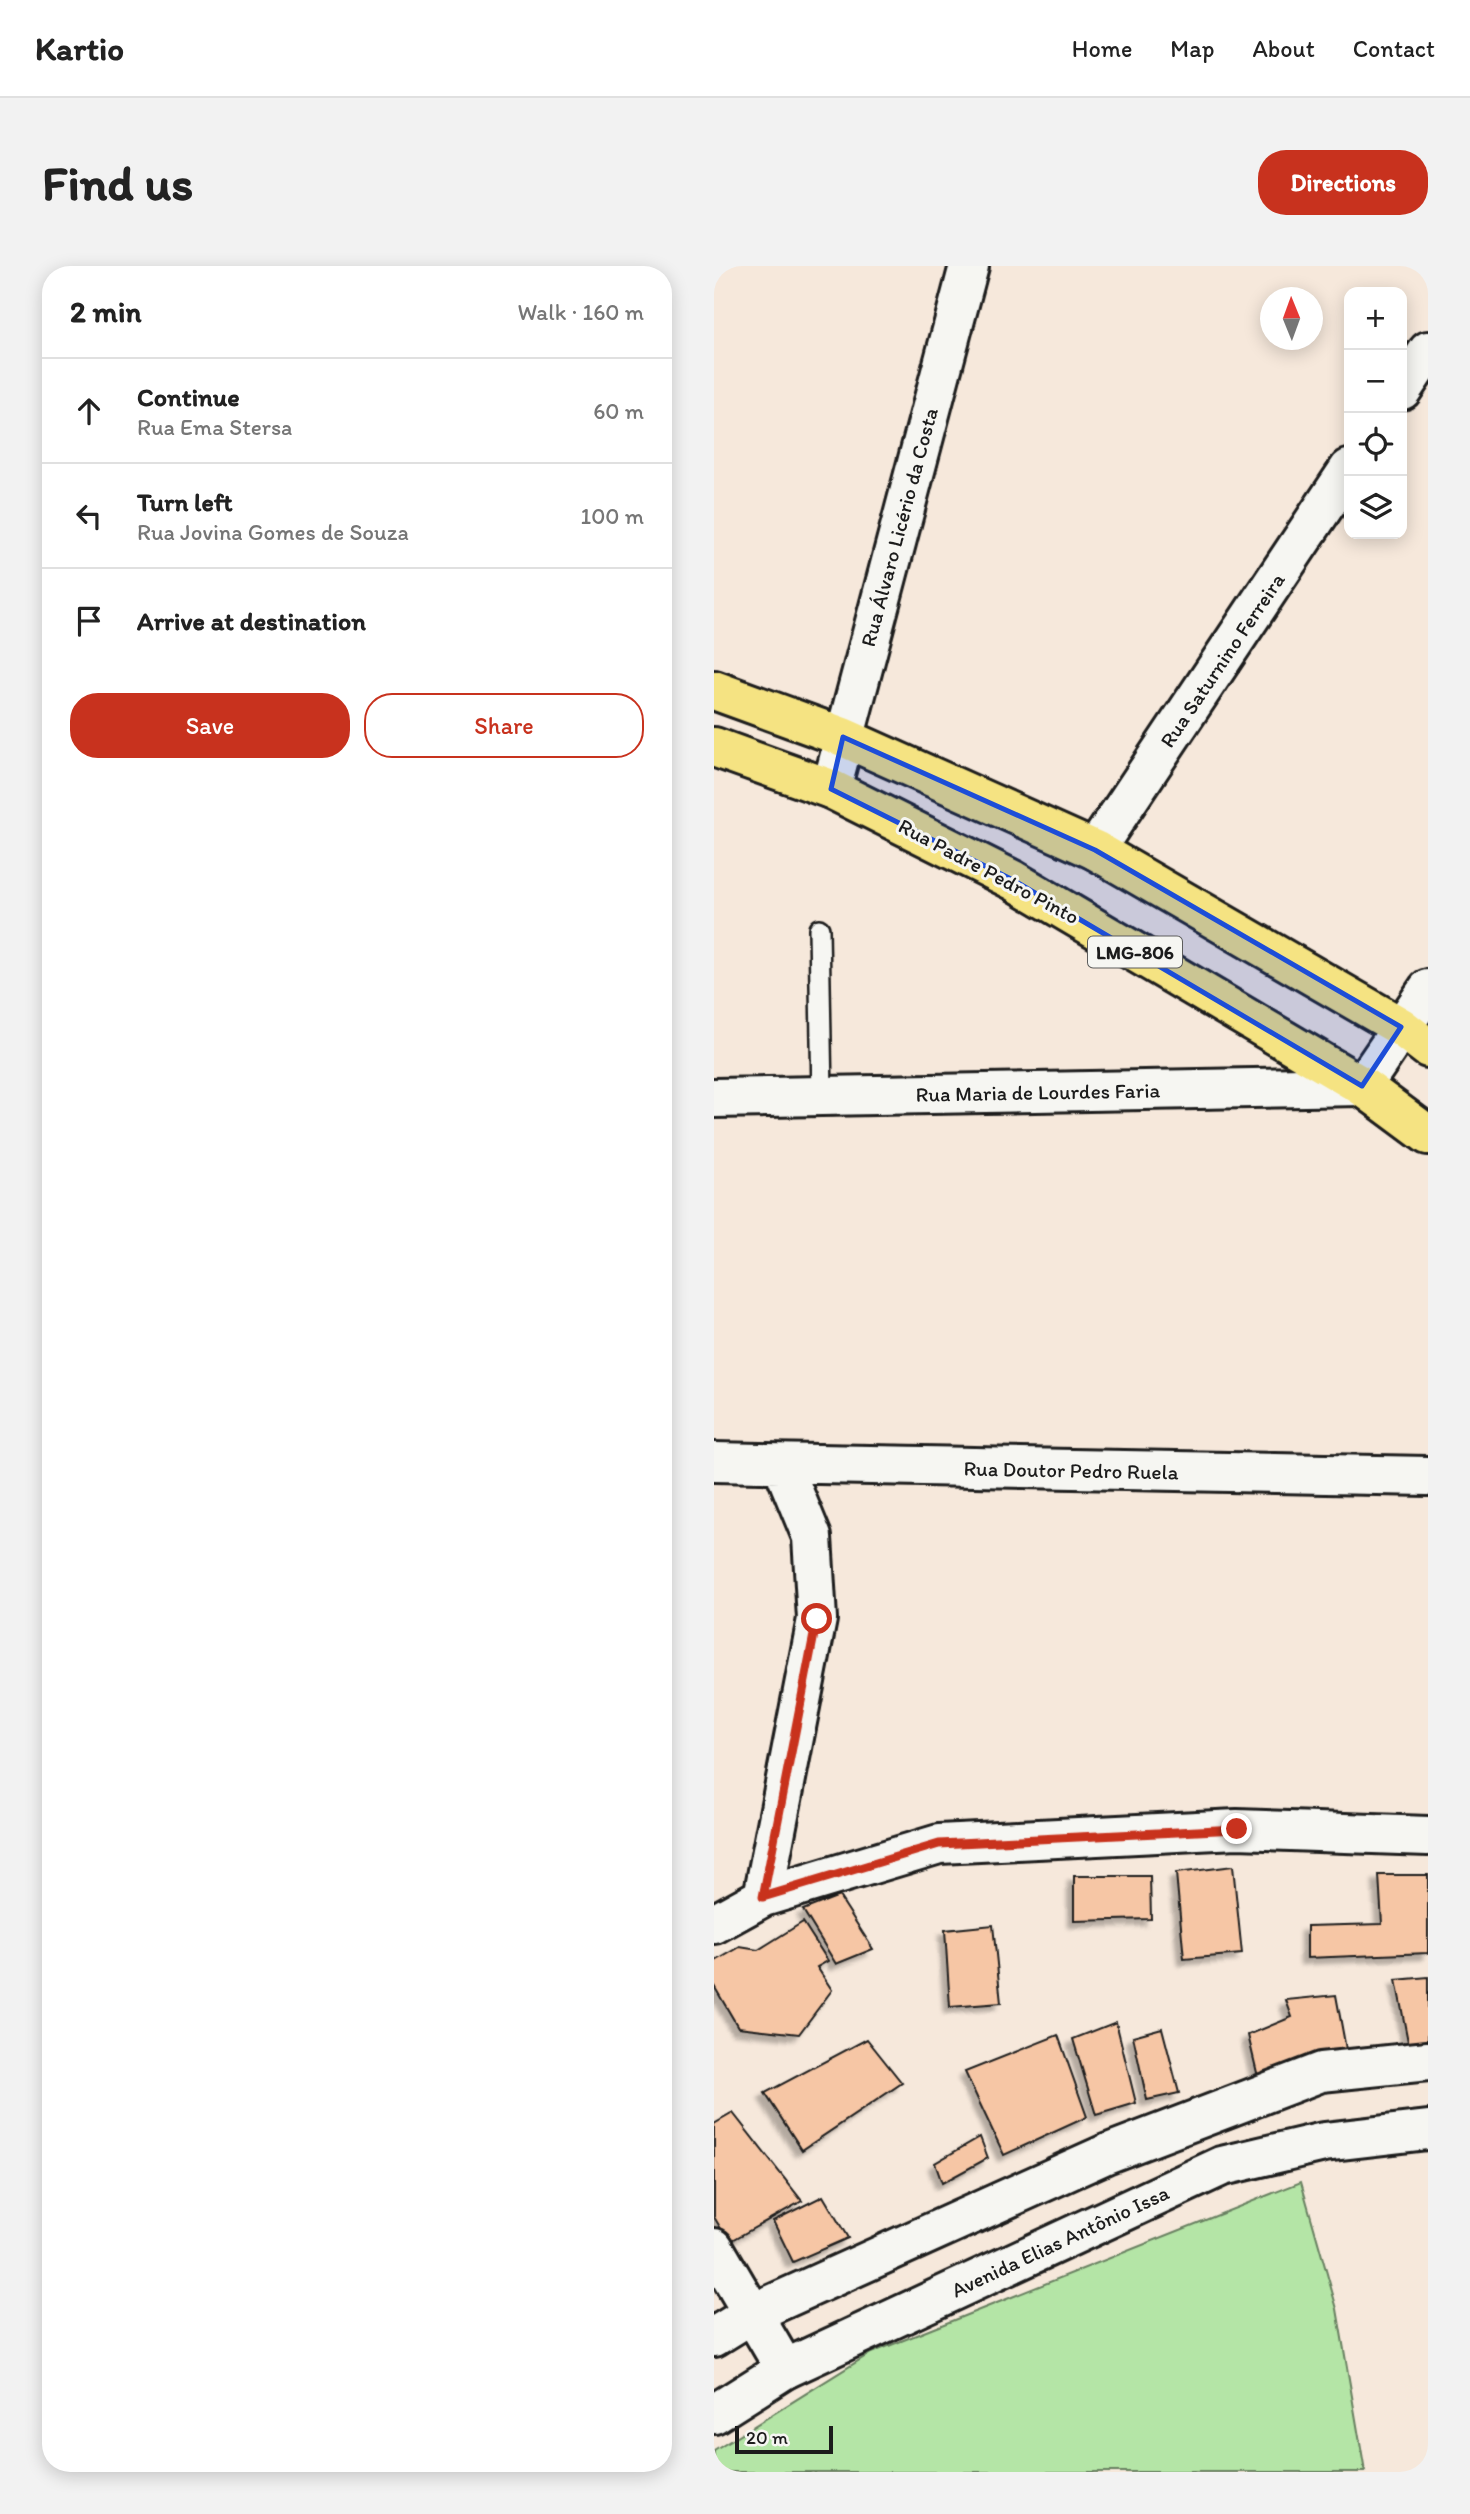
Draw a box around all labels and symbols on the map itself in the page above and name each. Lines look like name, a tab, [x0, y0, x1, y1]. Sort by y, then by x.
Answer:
north arrow	[1260, 287, 1323, 350]
street label: Rua Álvaro Licério da Costa	[855, 405, 943, 649]
street label: Rua Saturnino Ferreira	[1154, 568, 1290, 752]
street label: Rua Padre Pedro Pinto	[894, 813, 1084, 929]
road number: LMG-806	[1088, 936, 1182, 968]
street label: Rua Maria de Lourdes Faria	[915, 1077, 1161, 1107]
street label: Rua Doutor Pedro Ruela	[963, 1456, 1179, 1484]
route start	[801, 1603, 832, 1634]
route end	[1221, 1813, 1252, 1844]
street label: Avenida Elias Antônio Issa	[947, 2179, 1173, 2302]
scale bar	[735, 2423, 833, 2455]

